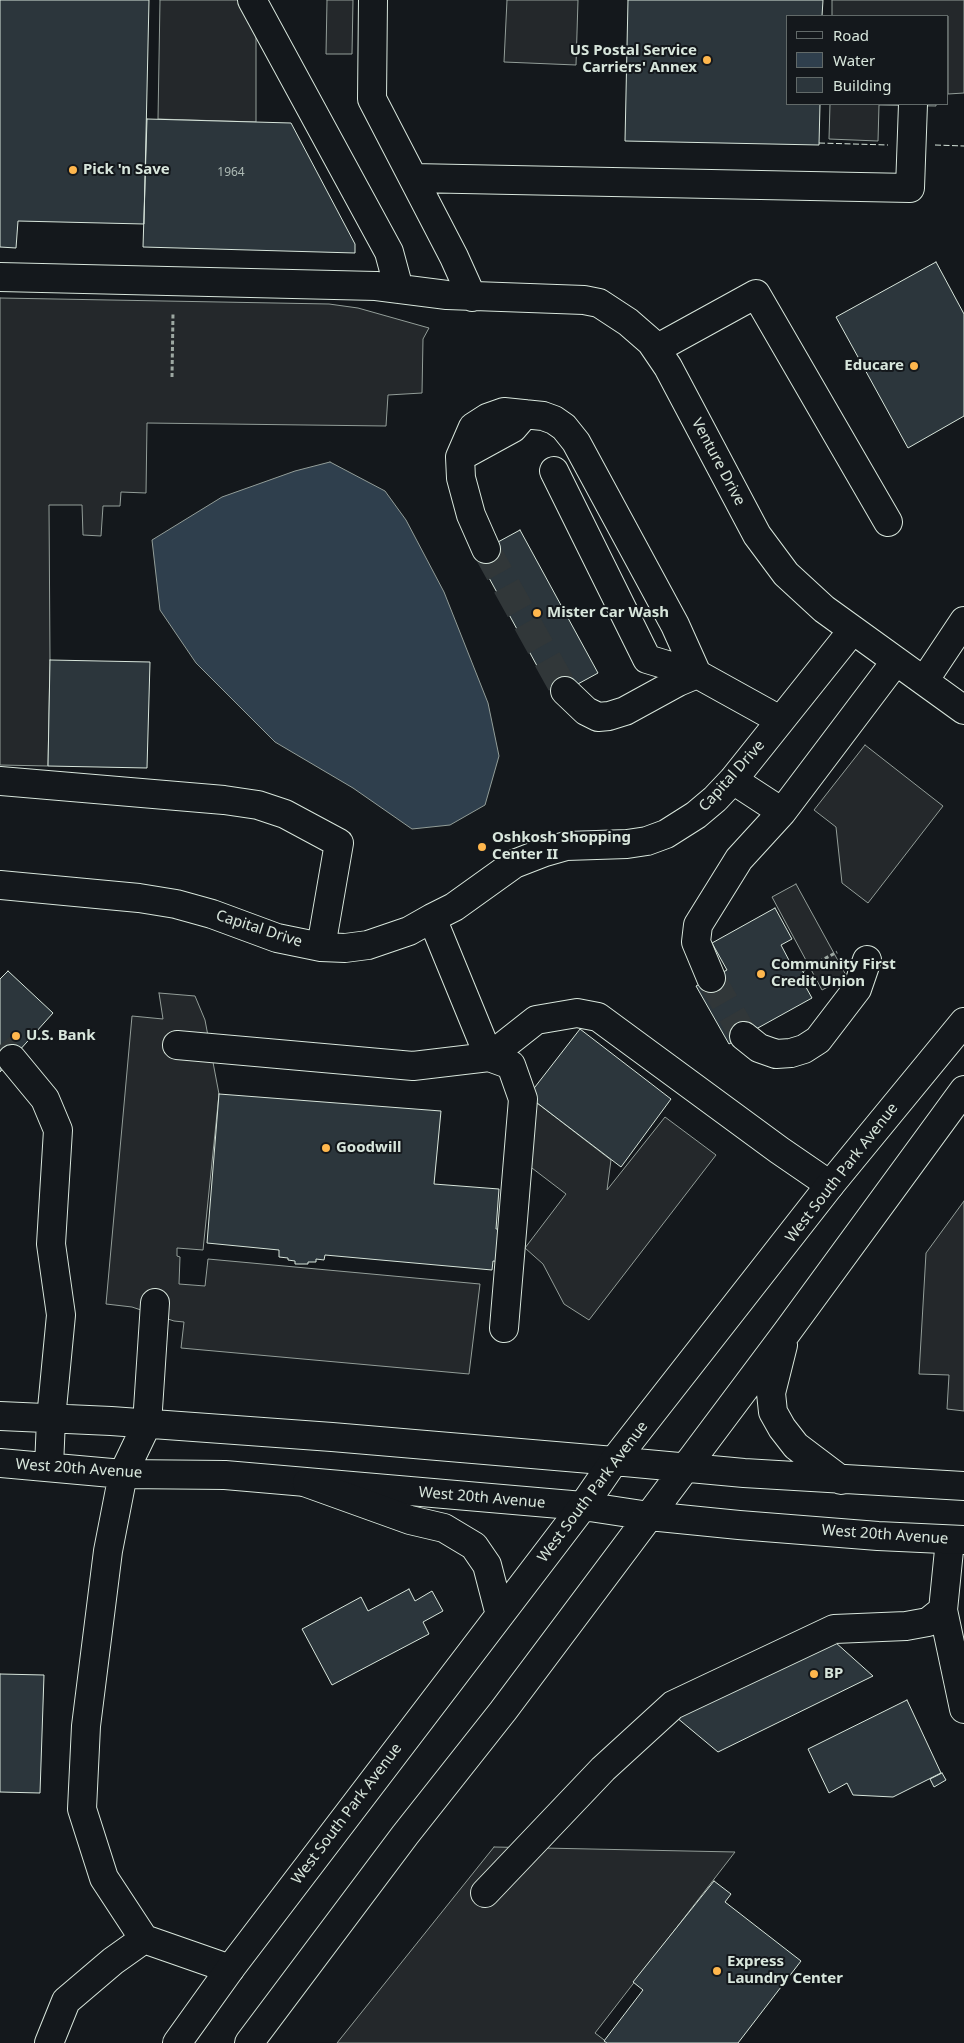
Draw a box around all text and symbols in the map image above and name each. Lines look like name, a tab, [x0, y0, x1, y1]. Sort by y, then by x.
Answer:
legend	[786, 15, 949, 105]
text: Road	[833, 25, 869, 45]
place label: US Postal Service Carriers' Annex	[570, 42, 697, 77]
text: Water	[833, 50, 875, 70]
marker: US Postal Service Carriers' Annex	[701, 54, 713, 66]
text: Building	[833, 75, 891, 95]
place label: Pick 'n Save	[83, 161, 170, 179]
marker: Pick 'n Save	[67, 164, 79, 176]
house number: 1964	[217, 166, 245, 180]
place label: Educare	[844, 357, 904, 375]
marker: Educare	[908, 360, 920, 372]
street label: Venture Drive	[687, 415, 749, 509]
place label: Mister Car Wash	[547, 604, 669, 622]
marker: Mister Car Wash	[531, 607, 543, 619]
street label: Capital Drive	[695, 737, 769, 815]
place label: Oshkosh Shopping Center II	[492, 829, 631, 864]
marker: Oshkosh Shopping Center II	[476, 841, 488, 853]
street label: Capital Drive	[214, 907, 304, 951]
place label: Community First Credit Union	[771, 956, 896, 991]
marker: Community First Credit Union	[755, 968, 767, 980]
place label: U.S. Bank	[26, 1027, 96, 1045]
marker: U.S. Bank	[10, 1030, 22, 1042]
street label: West South Park Avenue	[782, 1100, 902, 1246]
place label: Goodwill	[336, 1139, 401, 1157]
marker: Goodwill	[320, 1142, 332, 1154]
street label: West South Park Avenue	[534, 1418, 652, 1566]
street label: West 20th Avenue	[15, 1456, 143, 1482]
street label: West 20th Avenue	[418, 1483, 546, 1513]
street label: West 20th Avenue	[821, 1522, 949, 1548]
place label: BP	[824, 1665, 843, 1683]
marker: BP	[808, 1668, 820, 1680]
street label: West South Park Avenue	[288, 1740, 406, 1888]
place label: Express Laundry Center	[727, 1953, 843, 1988]
marker: Express Laundry Center	[711, 1965, 723, 1977]

